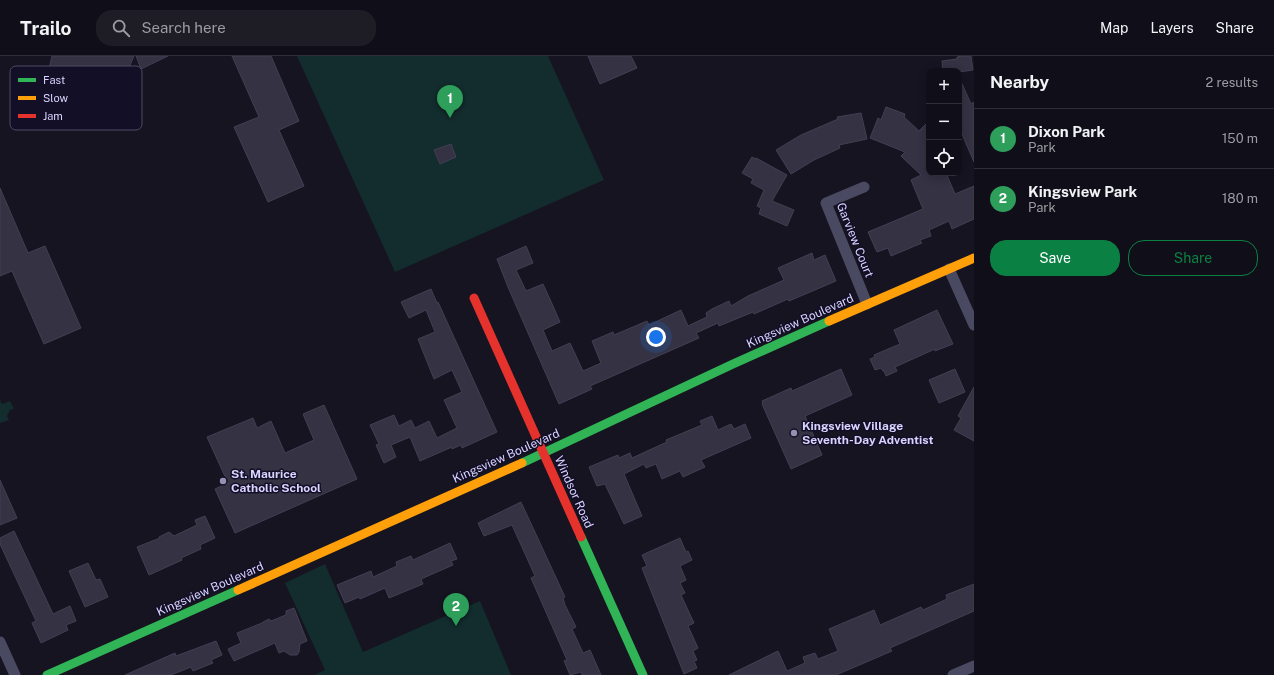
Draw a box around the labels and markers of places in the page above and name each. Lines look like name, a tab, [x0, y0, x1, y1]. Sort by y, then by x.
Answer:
pin: 1	[437, 85, 463, 118]
place label: Kingsview Village Seventh-Day Adventist	[802, 419, 933, 447]
marker: Kingsview Village Seventh-Day Adventist	[789, 428, 799, 438]
place label: St. Maurice Catholic School	[231, 467, 321, 495]
marker: St. Maurice Catholic School	[218, 476, 228, 486]
pin: 2	[443, 593, 469, 626]

